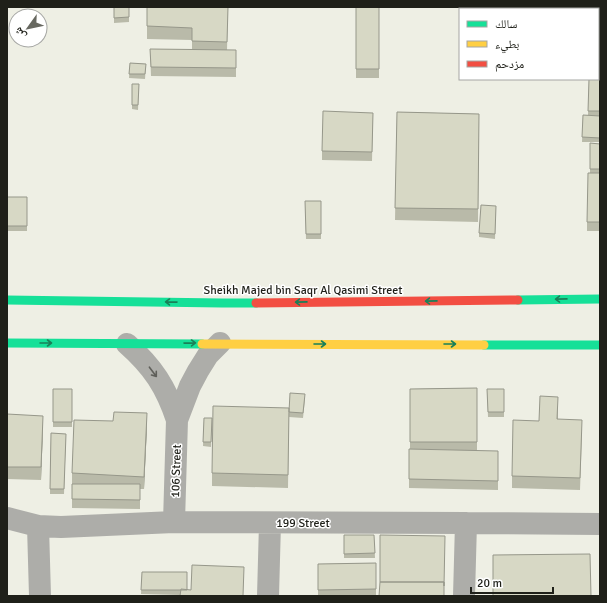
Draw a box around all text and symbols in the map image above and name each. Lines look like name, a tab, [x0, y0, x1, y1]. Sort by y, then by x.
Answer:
north arrow	[8, 8, 48, 48]
legend	[459, 8, 599, 80]
text: سالك	[495, 17, 517, 32]
text: ش	[11, 24, 30, 42]
text: بطيء	[495, 37, 519, 54]
text: مزدحم	[495, 57, 524, 72]
street label: Sheikh Majed bin Saqr Al Qasimi Street	[203, 283, 403, 298]
one-way arrow	[555, 296, 568, 303]
one-way arrow	[425, 297, 438, 305]
one-way arrow	[165, 298, 178, 306]
one-way arrow	[295, 298, 308, 306]
one-way arrow	[39, 339, 52, 347]
one-way arrow	[183, 340, 196, 347]
one-way arrow	[313, 340, 326, 348]
one-way arrow	[443, 340, 456, 348]
one-way arrow	[149, 367, 157, 378]
street label: 106 Street	[168, 444, 185, 498]
street label: 199 Street	[276, 516, 330, 531]
scale bar	[471, 569, 553, 595]
text: 20 m	[477, 576, 502, 591]

